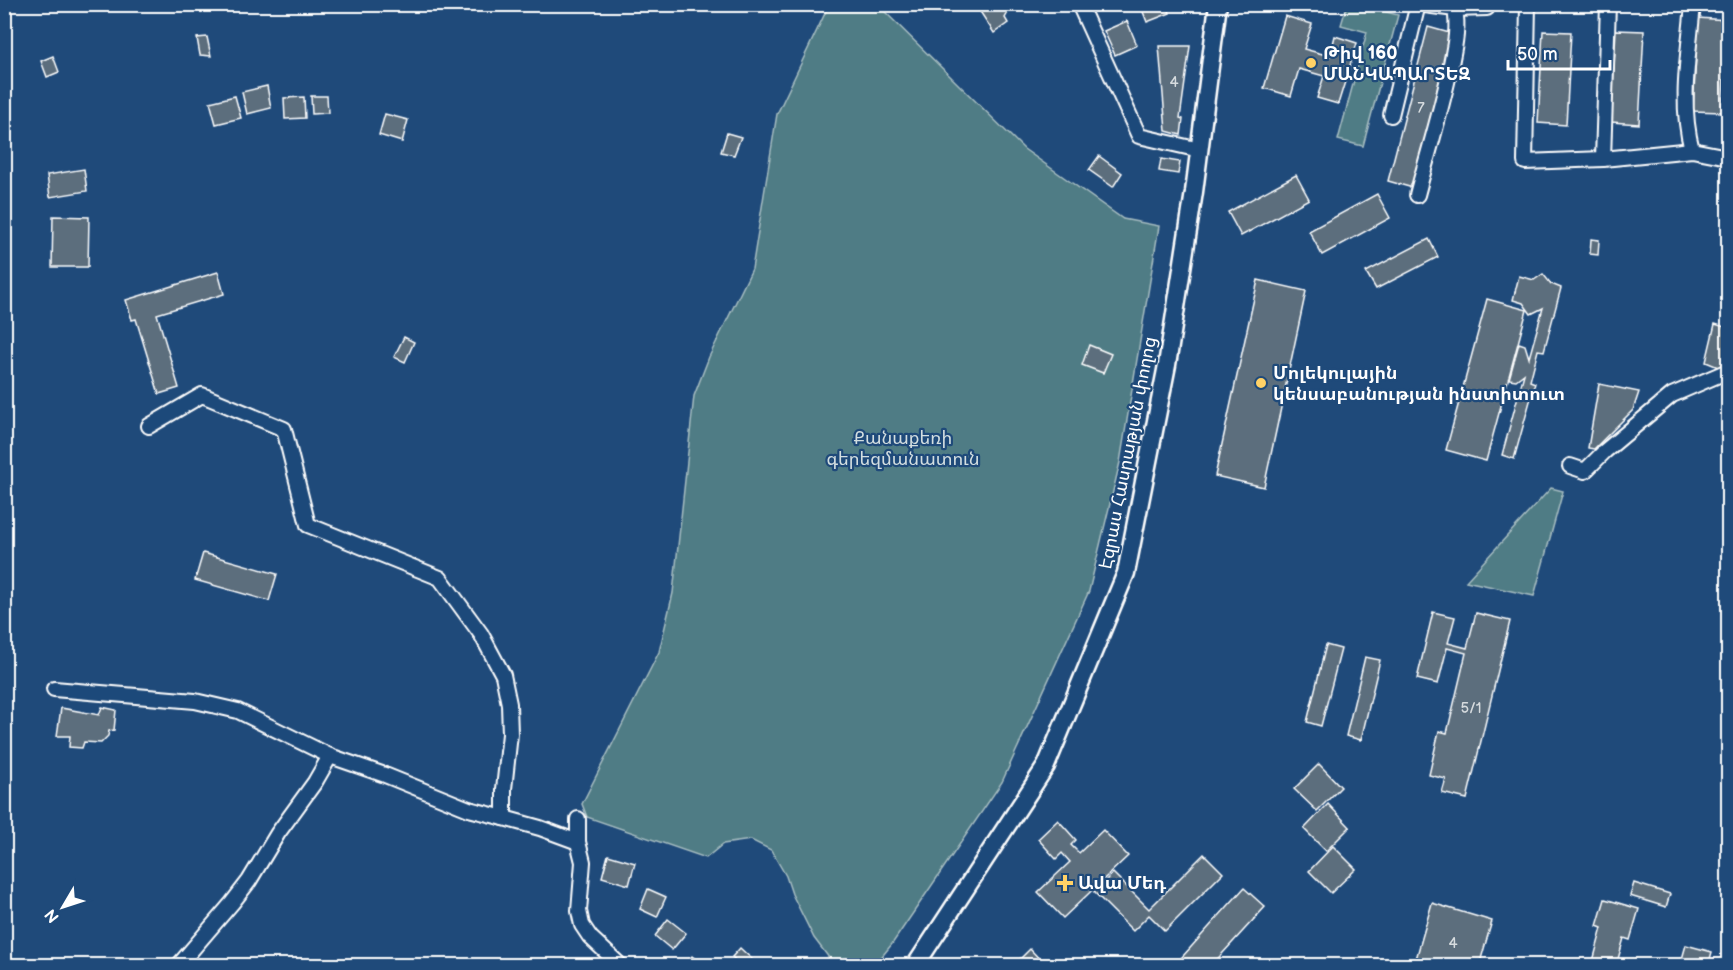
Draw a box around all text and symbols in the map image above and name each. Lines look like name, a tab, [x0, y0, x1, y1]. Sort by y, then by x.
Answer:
scale bar	[1508, 33, 1610, 71]
place label: Թիվ 160 ՄԱՆԿԱՊԱՐՏԵԶ	[1323, 43, 1471, 85]
text: 50 m	[1517, 44, 1558, 65]
marker: Թիվ 160 ՄԱՆԿԱՊԱՐՏԵԶ	[1304, 56, 1318, 70]
house number: 4	[1169, 73, 1179, 92]
house number: 7	[1417, 99, 1425, 118]
street label: Էզրաս Հասրաթյան փողոց	[1095, 335, 1161, 571]
place label: Մոլեկուլային կենսաբանության ինստիտուտ	[1273, 363, 1565, 405]
marker: Մոլեկուլային կենսաբանության ինստիտուտ	[1254, 376, 1268, 390]
park label: Քանաքեռի գերեզմանատուն	[826, 428, 980, 470]
house number: 5/1	[1460, 699, 1482, 718]
place label: Ավա Մեդ	[1078, 873, 1166, 894]
marker: Ավա Մեդ	[1056, 874, 1074, 892]
north arrow	[33, 877, 93, 937]
text: N	[41, 905, 64, 926]
house number: 4	[1448, 934, 1458, 953]

